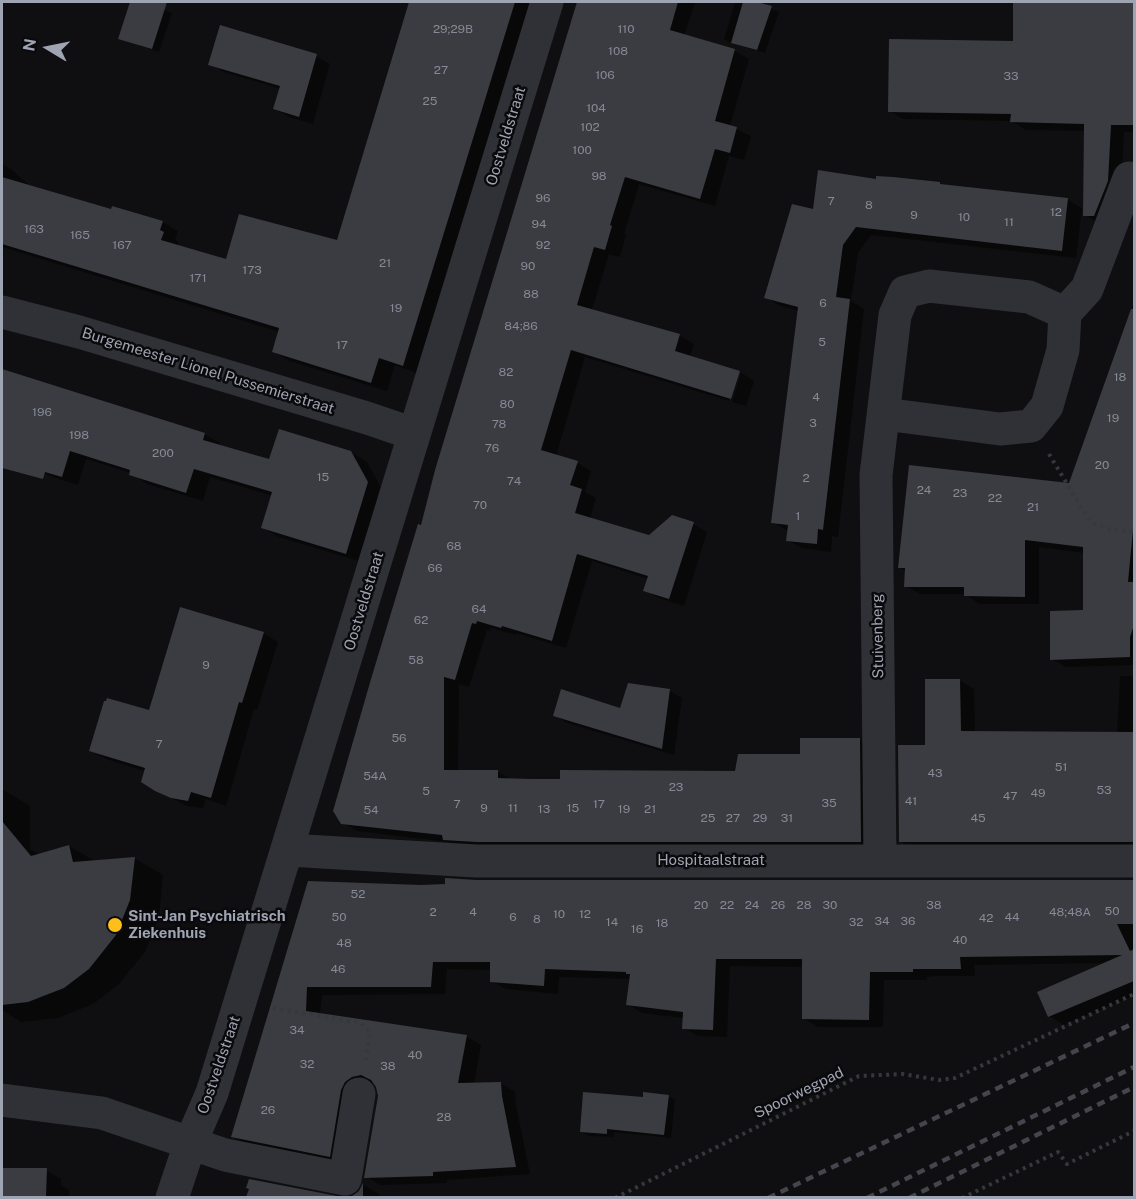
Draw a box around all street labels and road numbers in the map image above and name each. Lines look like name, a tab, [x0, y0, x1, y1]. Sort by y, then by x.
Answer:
street label: Oostveldstraat	[482, 84, 530, 188]
street label: Burgemeester Lionel Pussemierstraat	[80, 324, 336, 418]
street label: Oostveldstraat	[340, 549, 388, 653]
street label: Stuivenberg	[868, 593, 888, 679]
street label: Hospitaalstraat	[657, 851, 765, 869]
street label: Oostveldstraat	[194, 1014, 244, 1116]
street label: Spoorwegpad	[751, 1064, 847, 1122]

